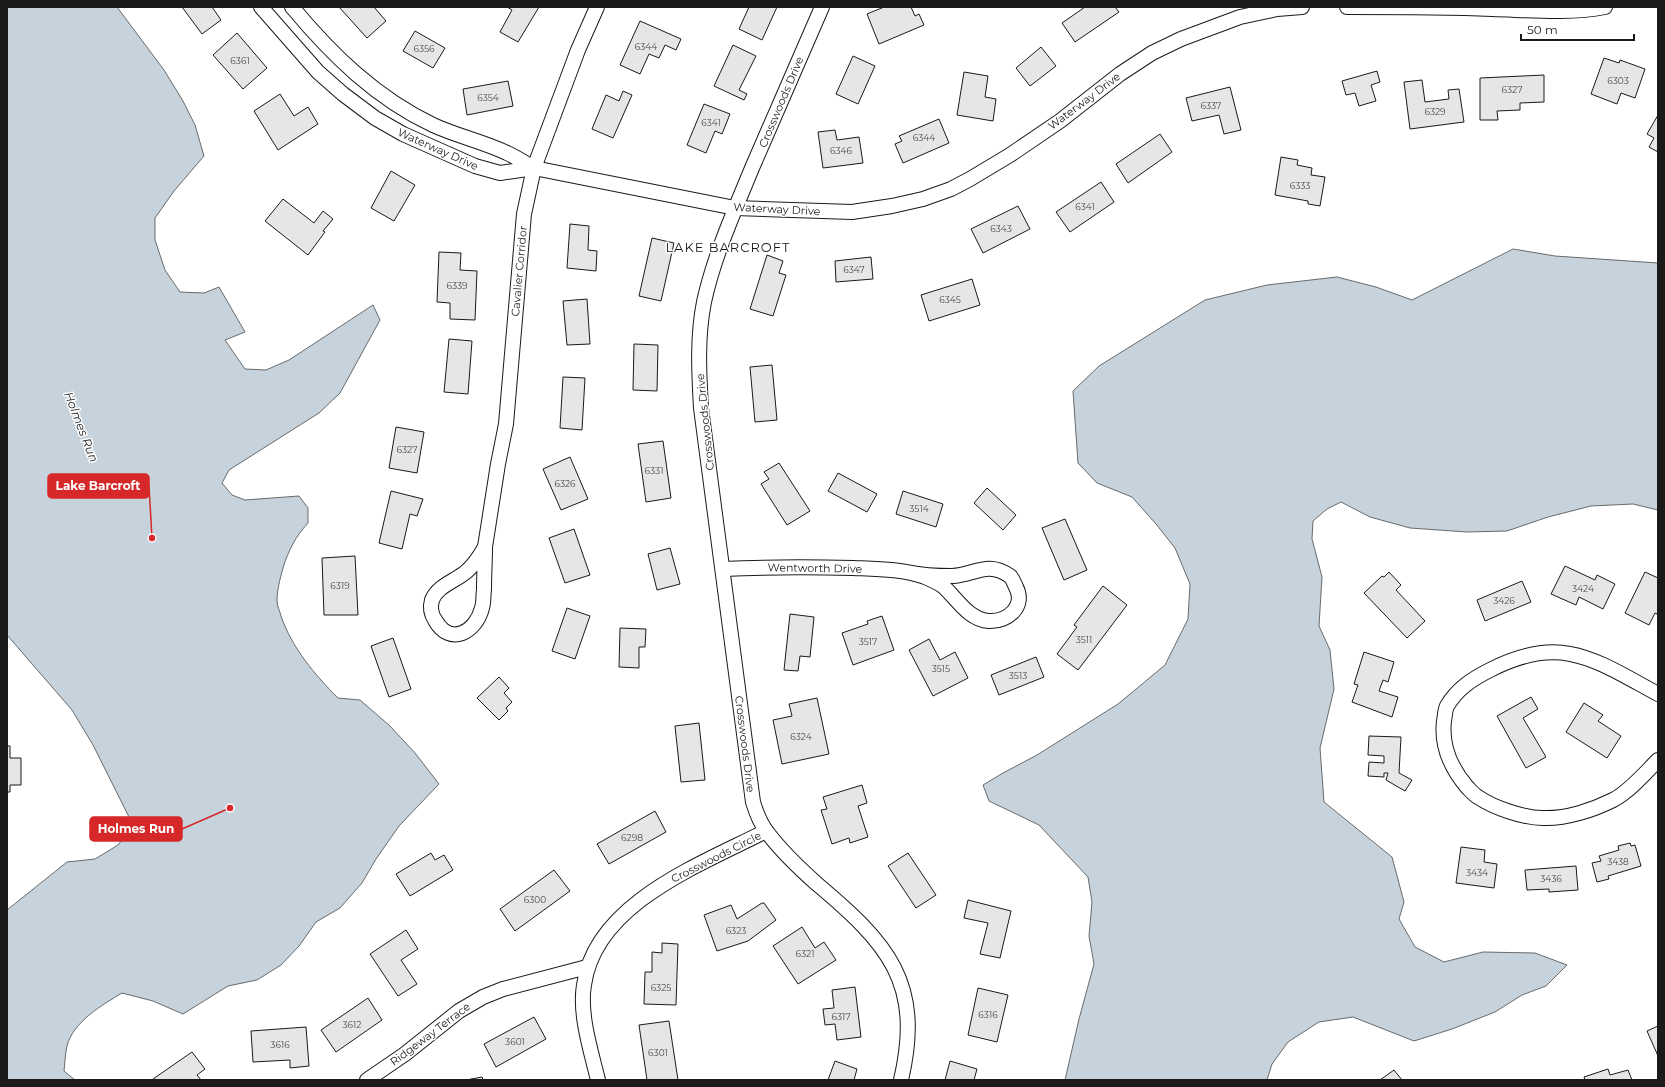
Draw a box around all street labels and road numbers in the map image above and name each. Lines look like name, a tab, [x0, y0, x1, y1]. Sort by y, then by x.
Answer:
street label: Crosswoods Drive	[756, 54, 807, 150]
street label: Waterway Drive	[1045, 69, 1123, 133]
street label: Waterway Drive	[395, 125, 481, 173]
street label: Waterway Drive	[733, 200, 821, 218]
street label: Cavalier Corridor	[508, 225, 530, 317]
street label: Crosswoods Drive	[693, 372, 717, 471]
street label: Wentworth Drive	[768, 560, 863, 576]
street label: Crosswoods Drive	[732, 695, 758, 794]
street label: Crosswoods Circle	[669, 828, 764, 886]
street label: Ridgeway Terrace	[387, 999, 473, 1069]

